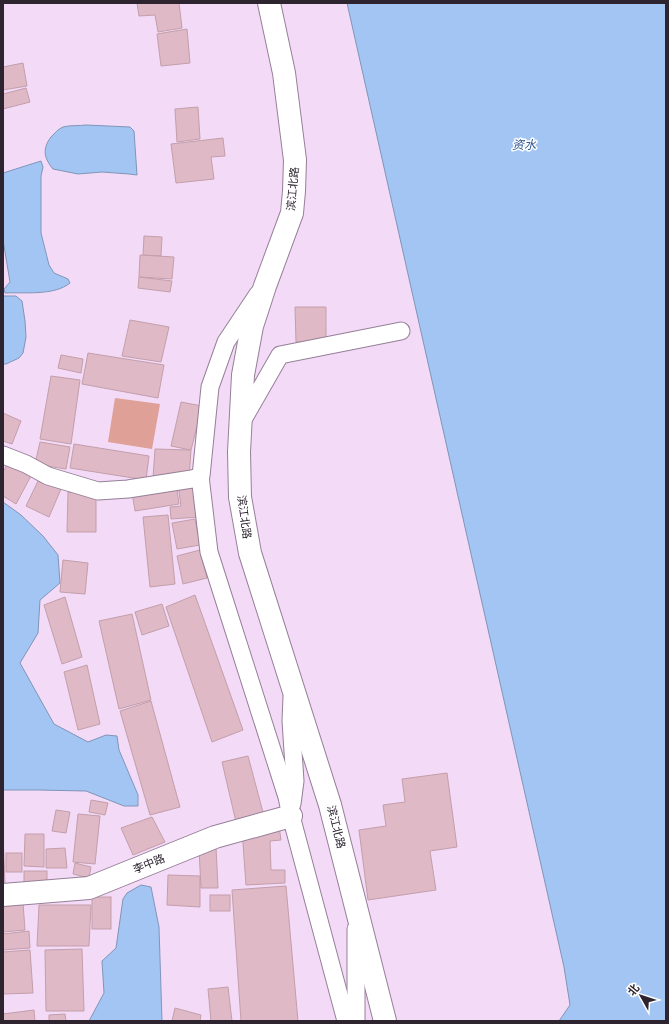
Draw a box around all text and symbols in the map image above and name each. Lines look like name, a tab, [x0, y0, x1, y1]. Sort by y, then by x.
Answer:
water label: 资水	[512, 138, 537, 151]
street label: 滨江北路	[285, 167, 300, 211]
street label: 滨江北路	[235, 494, 253, 540]
street label: 滨江北路	[325, 804, 348, 850]
street label: 李中路	[131, 852, 166, 875]
north arrow	[621, 976, 661, 1016]
text: 北	[626, 982, 641, 998]

